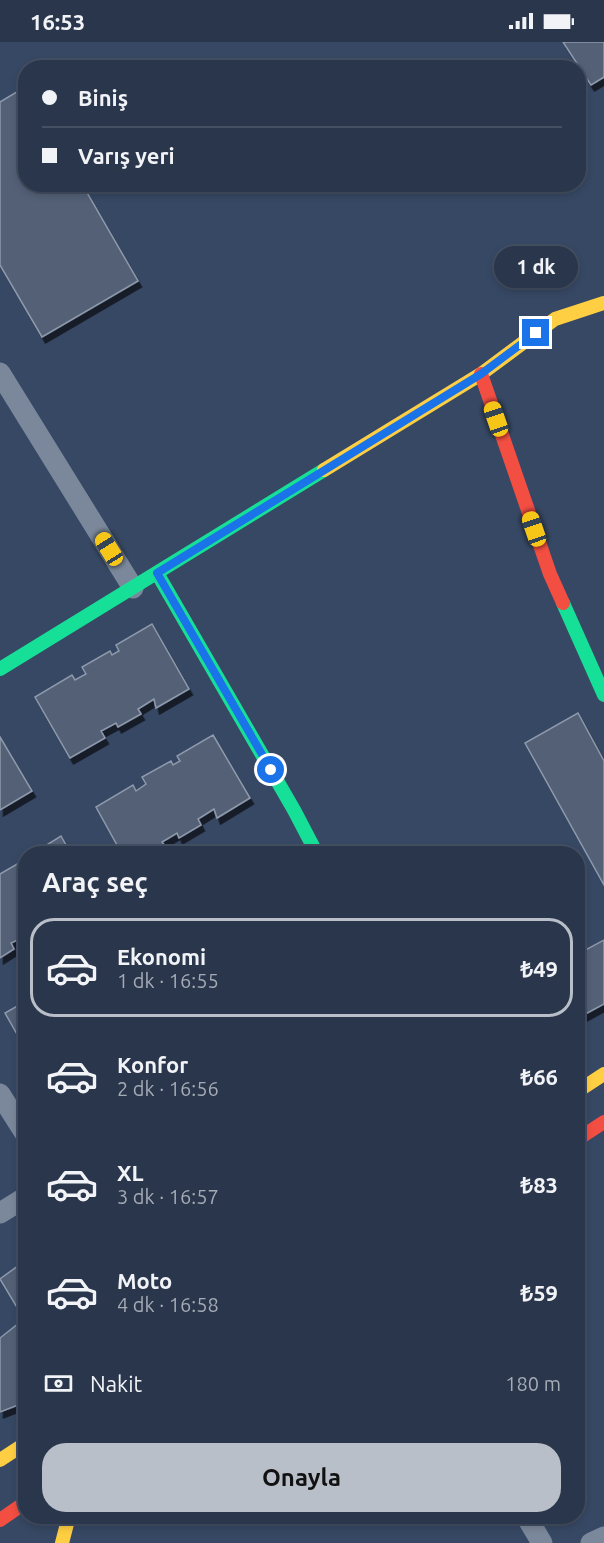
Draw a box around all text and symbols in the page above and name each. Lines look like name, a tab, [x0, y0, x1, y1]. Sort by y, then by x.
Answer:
text: 16:53	[30, 9, 85, 34]
text: Biniş	[78, 85, 128, 110]
text: Varış yeri	[78, 143, 175, 168]
callout: 1 dk	[494, 246, 578, 288]
text: 1 dk	[516, 255, 556, 278]
route end	[522, 319, 549, 346]
car	[482, 399, 510, 439]
car	[520, 509, 548, 549]
car	[92, 529, 126, 569]
route start	[257, 756, 284, 783]
text: Araç seç	[42, 867, 148, 897]
icon: car	[45, 941, 99, 995]
text: Ekonomi	[117, 944, 206, 969]
text: ₺49	[521, 956, 558, 981]
text: 1 dk · 16:55	[117, 969, 219, 992]
icon: car	[45, 1049, 99, 1103]
text: Konfor	[117, 1052, 188, 1077]
text: ₺66	[521, 1064, 558, 1089]
text: 2 dk · 16:56	[117, 1077, 219, 1100]
icon: car	[45, 1157, 99, 1211]
text: XL	[117, 1160, 144, 1185]
text: ₺83	[521, 1172, 558, 1197]
text: 3 dk · 16:57	[117, 1185, 219, 1208]
icon: car	[45, 1265, 99, 1319]
text: Moto	[117, 1268, 172, 1293]
text: ₺59	[521, 1280, 558, 1305]
text: 4 dk · 16:58	[117, 1293, 219, 1316]
icon: cash	[42, 1367, 75, 1400]
text: Nakit	[90, 1371, 142, 1396]
text: 180 m	[505, 1372, 561, 1395]
button: Onayla	[42, 1443, 561, 1512]

